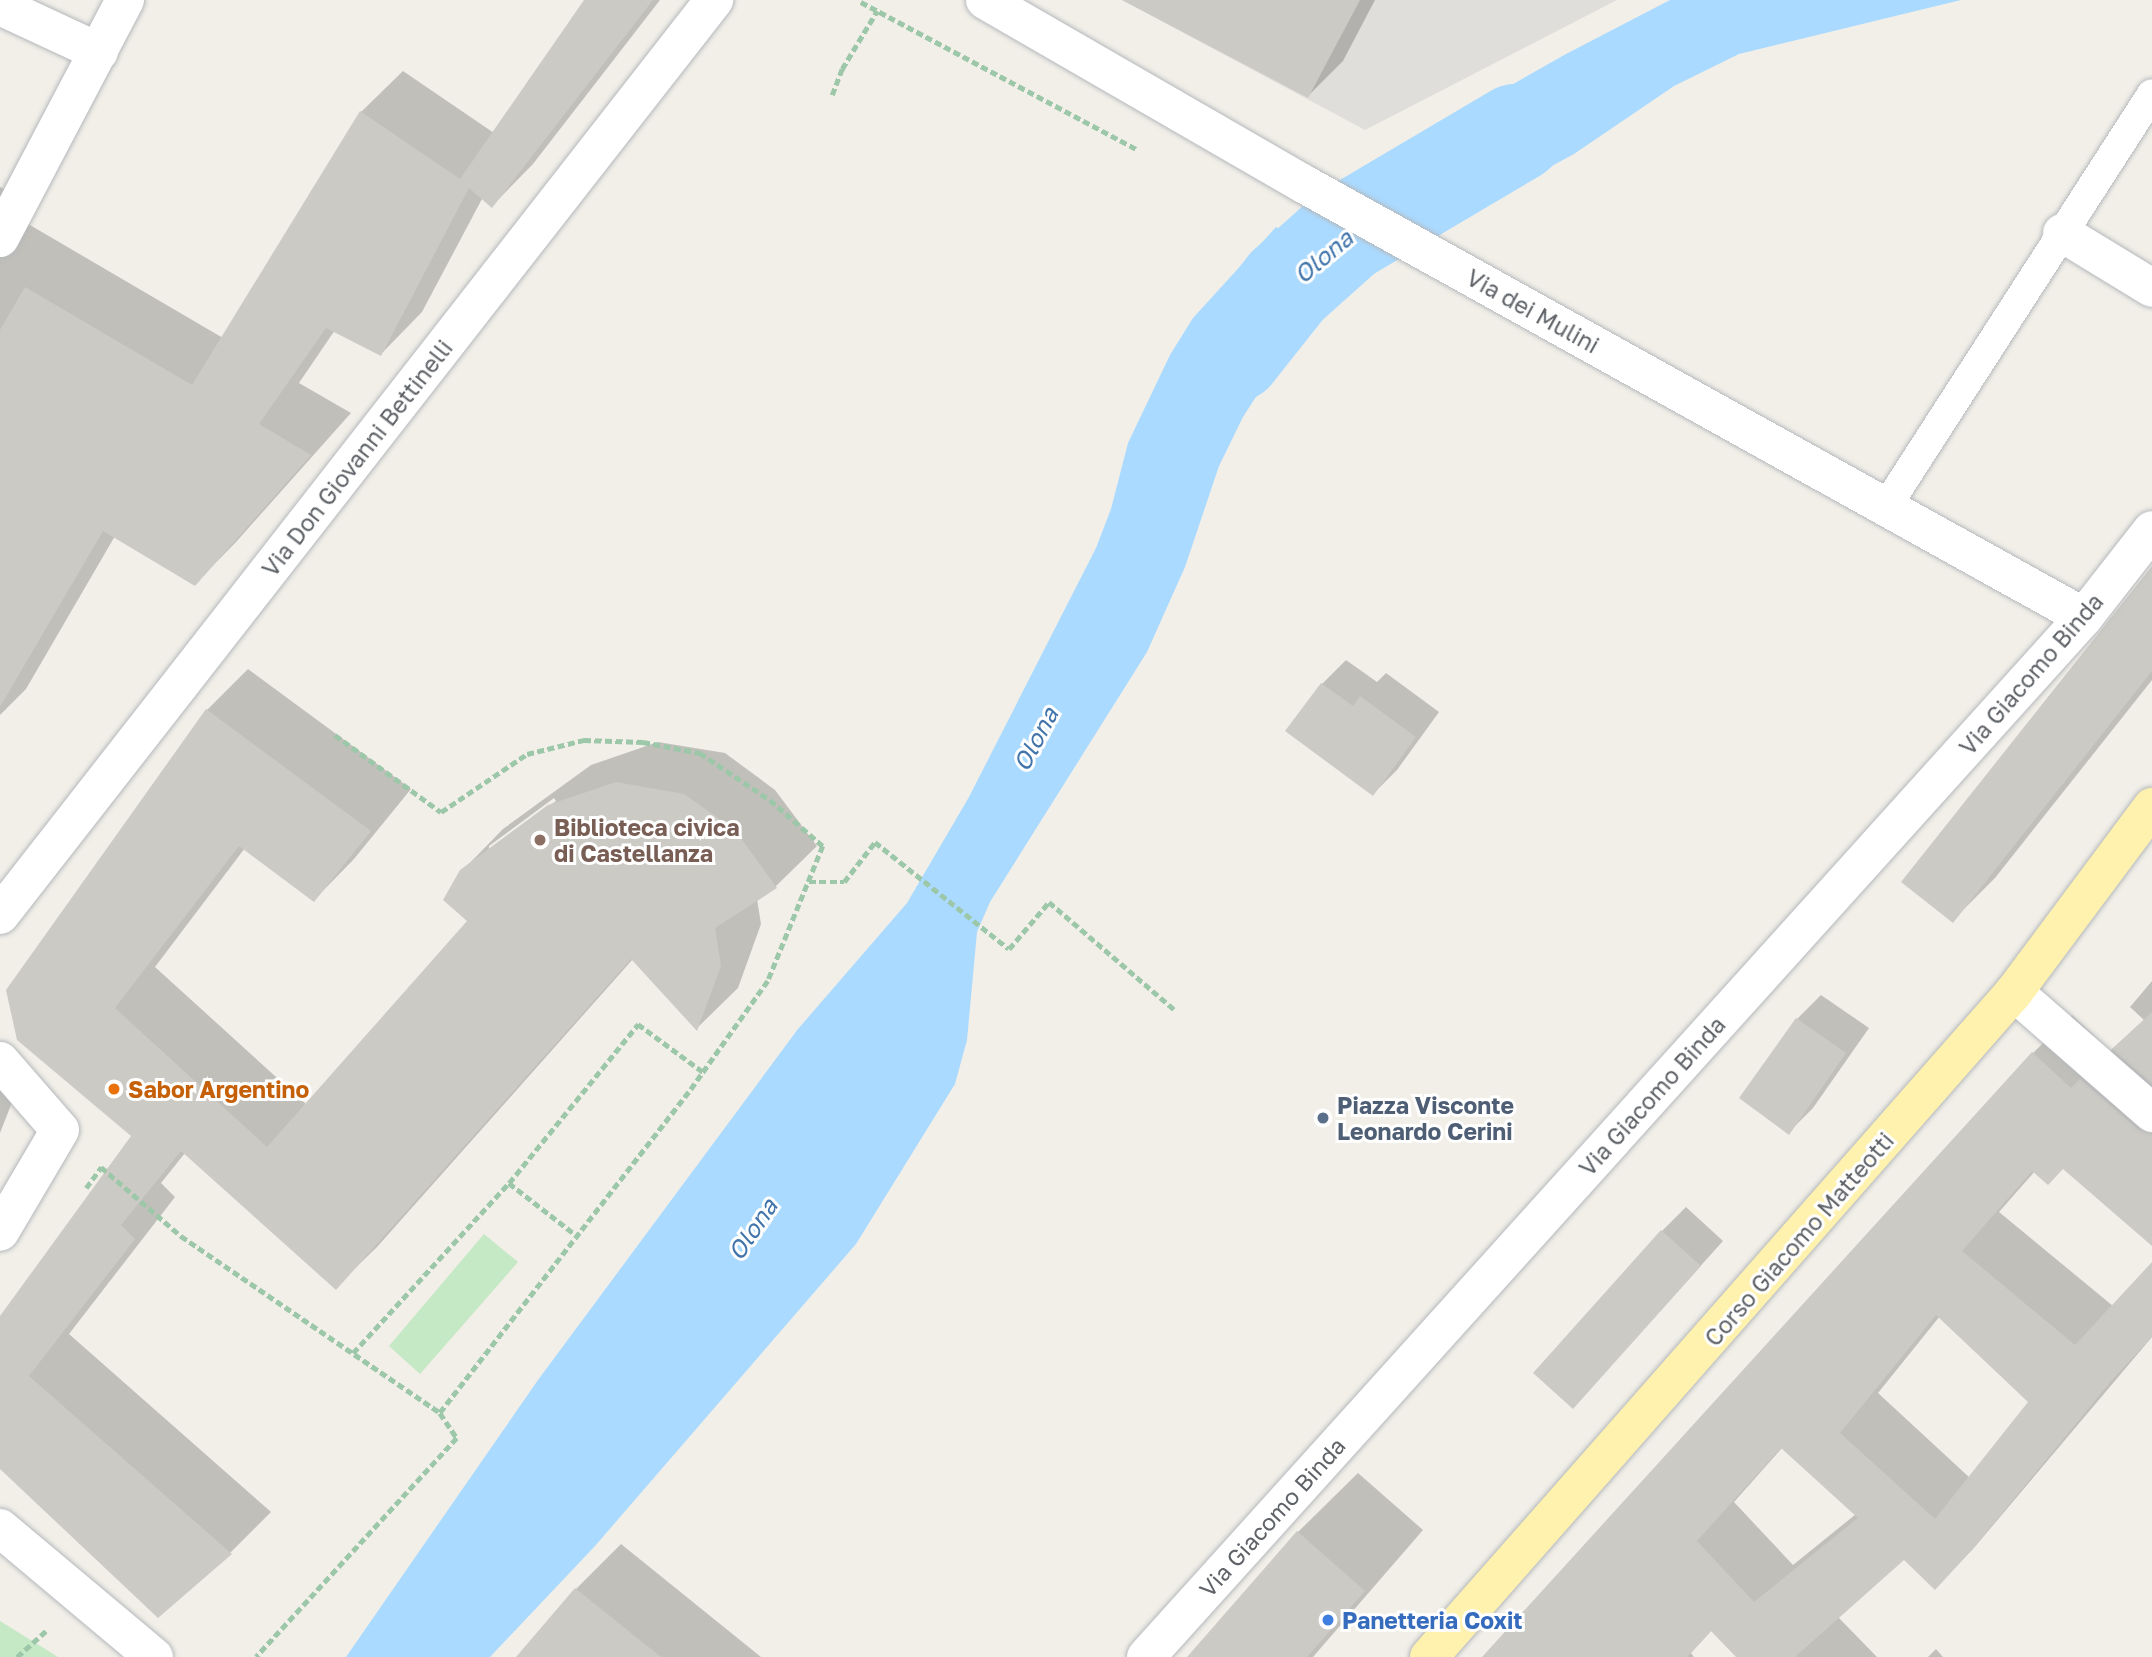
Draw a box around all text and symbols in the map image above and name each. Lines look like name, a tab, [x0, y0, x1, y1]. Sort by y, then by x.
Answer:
water label: Olona	[1288, 223, 1358, 289]
street label: Via dei Mulini	[1462, 263, 1604, 359]
street label: Via Don Giovanni Bettinelli	[256, 334, 458, 582]
street label: Via Giacomo Binda	[1953, 588, 2109, 760]
water label: Olona	[1006, 702, 1064, 776]
place label: Biblioteca civica di Castellanza	[554, 813, 740, 867]
marker: Biblioteca civica di Castellanza	[532, 832, 548, 848]
street label: Via Giacomo Binda	[1573, 1011, 1731, 1181]
place label: Sabor Argentino	[128, 1075, 309, 1103]
marker: Sabor Argentino	[106, 1081, 122, 1097]
place label: Piazza Visconte Leonardo Cerini	[1337, 1091, 1514, 1145]
marker: Piazza Visconte Leonardo Cerini	[1315, 1110, 1331, 1126]
street label: Corso Giacomo Matteotti	[1699, 1127, 1899, 1351]
water label: Olona	[721, 1193, 783, 1265]
street label: Via Giacomo Binda	[1193, 1432, 1351, 1602]
place label: Panetteria Coxit	[1342, 1606, 1522, 1634]
marker: Panetteria Coxit	[1320, 1612, 1336, 1628]

